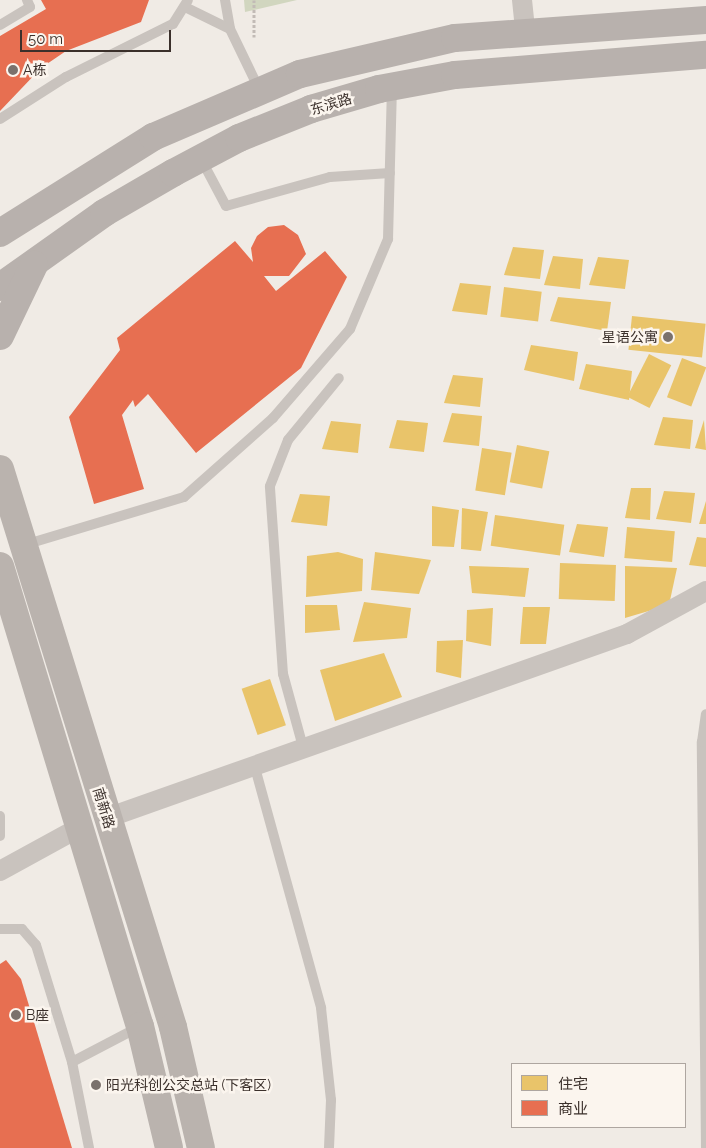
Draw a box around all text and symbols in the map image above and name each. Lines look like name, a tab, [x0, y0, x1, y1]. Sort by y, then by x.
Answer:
scale bar	[22, 20, 174, 52]
text: 50 m	[28, 30, 63, 48]
place label: A栋	[23, 62, 46, 78]
marker: A栋	[7, 64, 19, 76]
street label: 东滨路	[308, 90, 354, 118]
place label: 星语公寓	[602, 329, 658, 345]
marker: 星语公寓	[662, 331, 674, 343]
street label: 南新路	[90, 785, 118, 831]
place label: B座	[26, 1007, 49, 1023]
marker: B座	[10, 1009, 22, 1021]
legend	[511, 1063, 686, 1128]
text: 住宅	[558, 1075, 588, 1093]
place label: 阳光科创公交总站 (下客区)	[106, 1077, 271, 1093]
marker: 阳光科创公交总站 (下客区)	[90, 1079, 102, 1091]
text: 商业	[558, 1100, 588, 1118]

